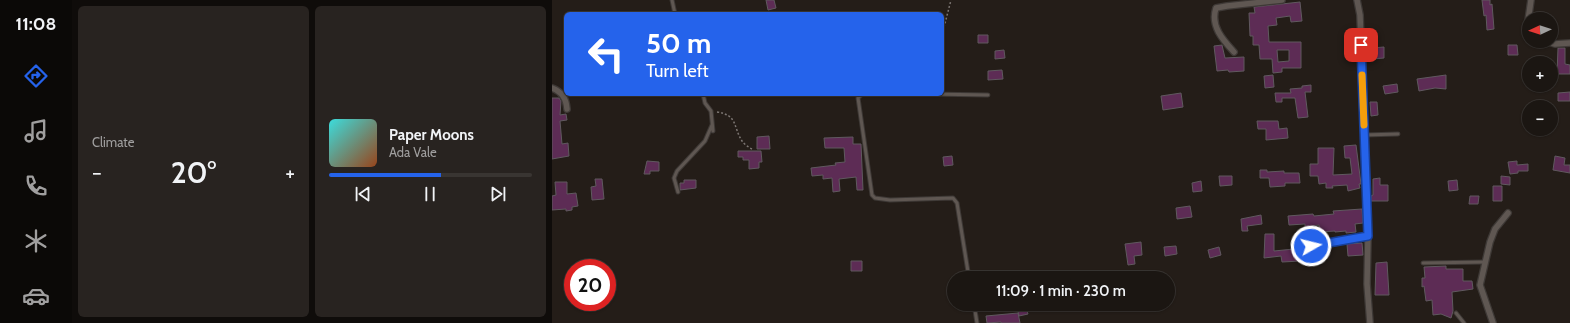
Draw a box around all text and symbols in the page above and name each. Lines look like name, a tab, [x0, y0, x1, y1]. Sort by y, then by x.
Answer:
north arrow	[1522, 12, 1558, 48]
map controls	[1522, 12, 1558, 136]
text: 11:08	[16, 13, 56, 35]
text: 50 m	[646, 26, 711, 60]
icon: left	[580, 28, 632, 80]
pin	[1344, 28, 1378, 62]
icon: arrive	[1350, 34, 1372, 56]
button: +	[1522, 56, 1558, 92]
text: Turn left	[646, 60, 709, 82]
icon: directions	[22, 62, 50, 90]
button: −	[1522, 100, 1558, 136]
icon: music	[22, 117, 50, 145]
text: Paper Moons	[389, 126, 474, 144]
text: Climate	[92, 134, 134, 150]
text: Ada Vale	[389, 144, 437, 160]
text: 20°	[171, 154, 216, 191]
text: −	[92, 159, 102, 186]
text: +	[285, 159, 295, 186]
icon: phone	[22, 172, 50, 200]
icon: previous	[352, 183, 374, 205]
icon: pause	[419, 183, 441, 205]
icon: next	[487, 183, 509, 205]
position arrow	[1290, 225, 1332, 267]
icon: climate	[22, 227, 50, 255]
speed limit sign: 20	[564, 259, 616, 311]
icon: car	[22, 282, 50, 310]
text: 11:09 · 1 min · 230 m	[996, 282, 1126, 300]

